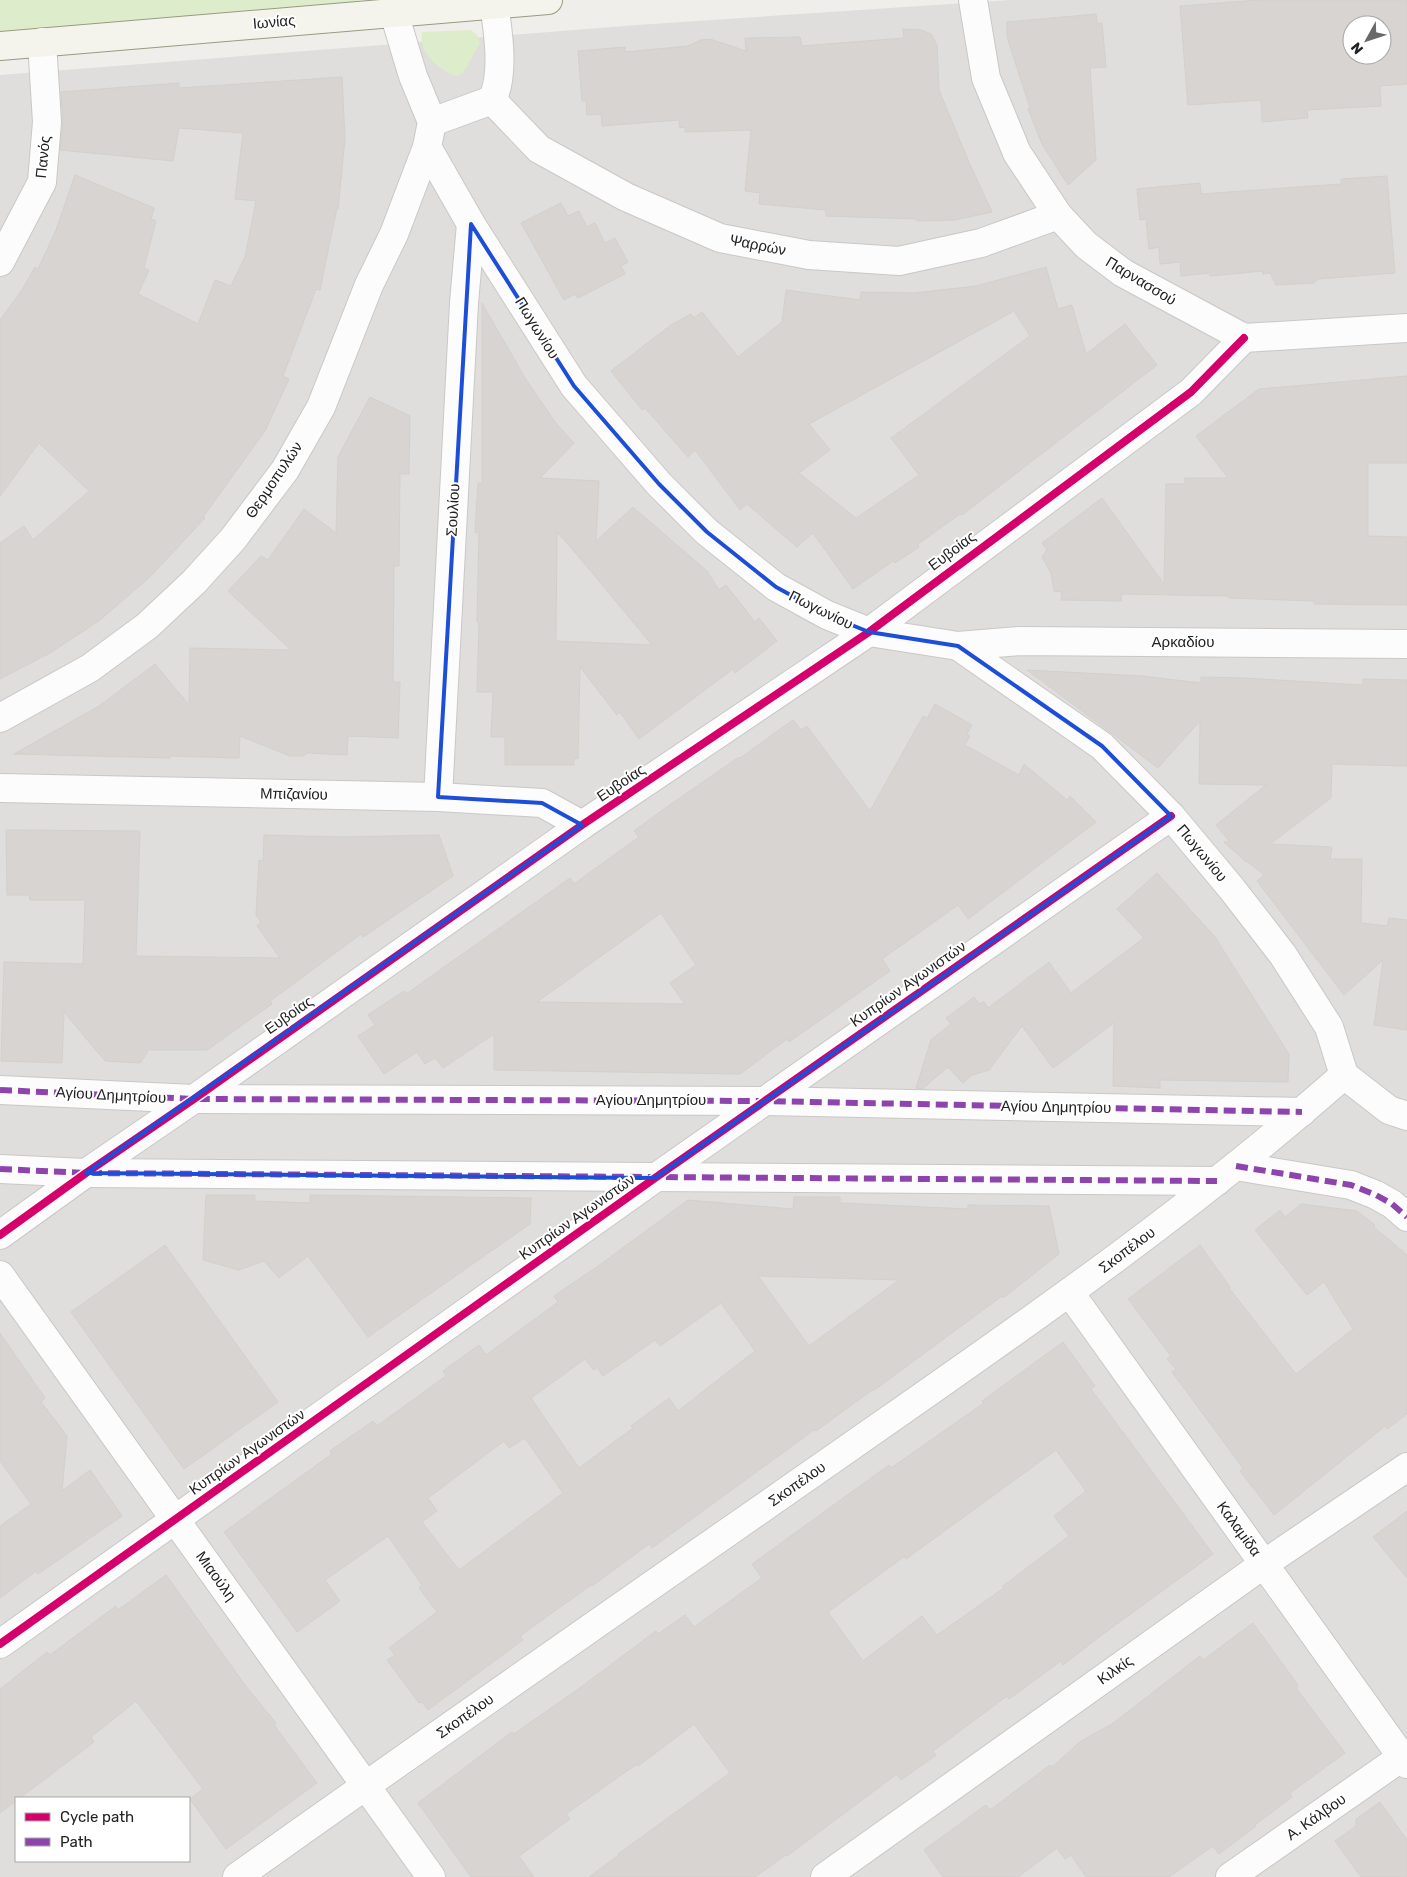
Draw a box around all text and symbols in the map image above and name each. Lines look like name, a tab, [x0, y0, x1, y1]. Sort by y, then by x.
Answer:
street label: Ιωνίας	[252, 11, 296, 33]
north arrow	[1342, 15, 1392, 65]
text: N	[1348, 39, 1367, 57]
street label: Πανός	[32, 135, 54, 179]
street label: Ψαρρών	[728, 231, 788, 259]
street label: Παρνασσού	[1102, 253, 1180, 309]
street label: Πωγωνίου	[511, 294, 563, 362]
street label: Θερμοπυλών	[242, 438, 306, 522]
street label: Σουλίου	[443, 483, 463, 537]
street label: Ευβοίας	[925, 527, 979, 575]
street label: Πωγωνίου	[786, 587, 856, 633]
street label: Αρκαδίου	[1152, 633, 1214, 651]
street label: Ευβοίας	[593, 760, 649, 806]
street label: Μπιζανίου	[260, 784, 328, 804]
street label: Πωγωνίου	[1173, 821, 1231, 885]
street label: Κυπρίων Αγωνιστών	[847, 937, 969, 1031]
street label: Ευβοίας	[262, 992, 316, 1038]
street label: Αγίου Δημητρίου	[55, 1083, 167, 1107]
street label: Αγίου Δημητρίου	[596, 1091, 706, 1109]
street label: Αγίου Δημητρίου	[1001, 1097, 1111, 1117]
street label: Κυπρίων Αγωνιστών	[516, 1170, 638, 1264]
street label: Σκοπέλου	[1095, 1223, 1159, 1277]
street label: Κυπρίων Αγωνιστών	[186, 1405, 308, 1499]
street label: Σκοπέλου	[765, 1458, 829, 1510]
street label: Καλαμίδα	[1213, 1498, 1265, 1560]
street label: Μιαούλη	[192, 1548, 240, 1604]
street label: Κιλκίς	[1094, 1651, 1136, 1689]
street label: Σκοπέλου	[433, 1690, 497, 1742]
street label: Α. Κάλβου	[1283, 1790, 1349, 1844]
legend	[15, 1797, 190, 1862]
text: Cycle path	[60, 1808, 134, 1826]
text: Path	[60, 1833, 93, 1851]

